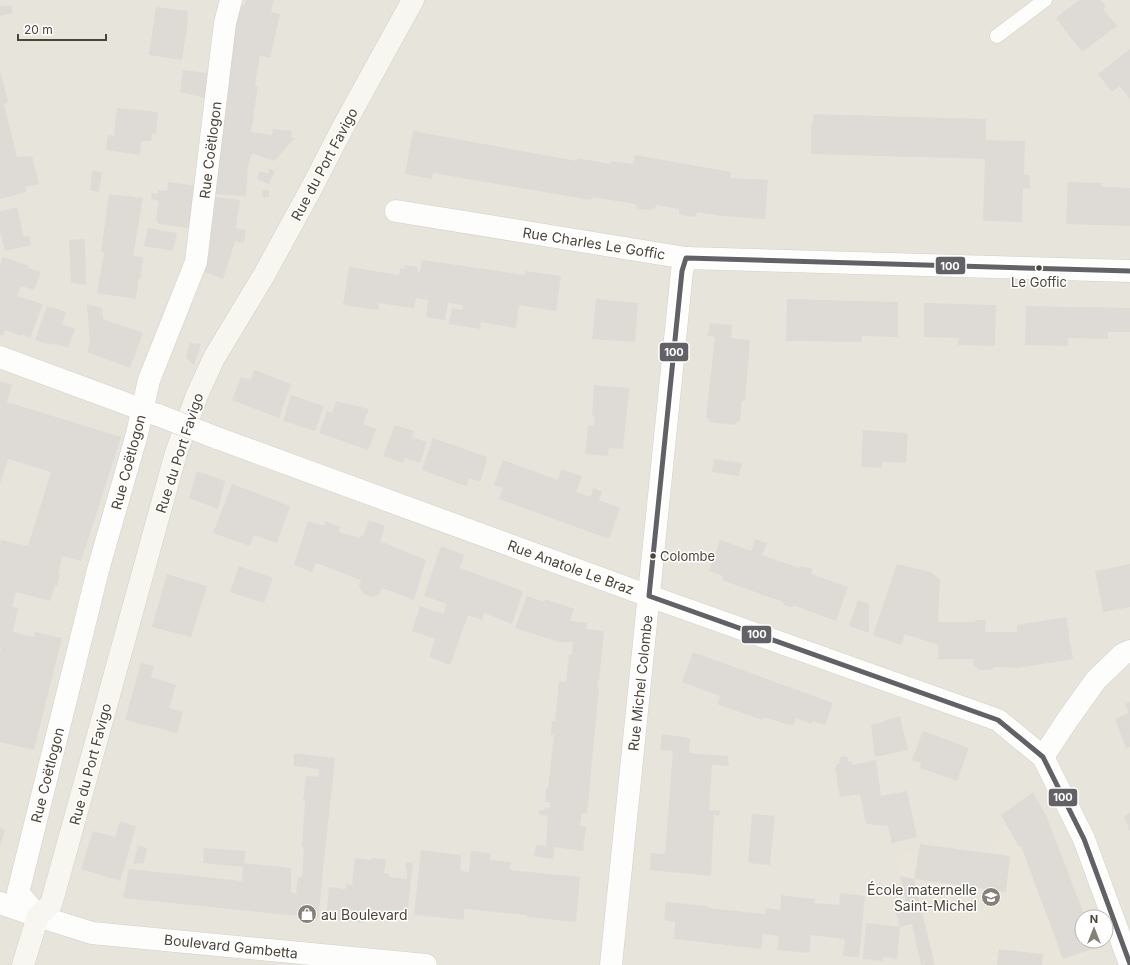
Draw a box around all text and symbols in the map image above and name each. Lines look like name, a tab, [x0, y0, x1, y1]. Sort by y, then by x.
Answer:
scale bar	[18, 16, 106, 42]
text: 20 m	[24, 22, 53, 37]
street label: Rue Coëtlogon	[196, 100, 224, 200]
street label: Rue du Port Favigo	[287, 105, 361, 223]
street label: Rue Charles Le Goffic	[521, 223, 667, 263]
line badge: 100	[935, 256, 966, 275]
text: 100	[940, 259, 960, 273]
marker: Le Goffic	[1034, 263, 1044, 273]
place label: Le Goffic	[1011, 274, 1067, 290]
line badge: 100	[659, 342, 689, 362]
text: 100	[664, 345, 684, 359]
street label: Rue du Port Favigo	[152, 391, 206, 515]
street label: Rue Coëtlogon	[107, 413, 149, 511]
street label: Rue Anatole Le Braz	[505, 536, 637, 598]
place label: Colombe	[660, 548, 715, 564]
marker: Colombe	[648, 551, 658, 561]
street label: Rue Michel Colombe	[624, 614, 656, 752]
line badge: 100	[741, 625, 772, 644]
text: 100	[747, 627, 767, 641]
street label: Rue du Port Favigo	[66, 701, 114, 827]
street label: Rue Coëtlogon	[27, 725, 67, 825]
line badge: 100	[1048, 788, 1078, 807]
text: 100	[1053, 790, 1073, 804]
place label: École maternelle Saint-Michel	[867, 881, 977, 914]
school or university icon: École maternelle Saint-Michel	[980, 886, 1002, 908]
shop icon: au Boulevard	[296, 903, 318, 925]
place label: au Boulevard	[321, 906, 407, 923]
north arrow	[1074, 909, 1114, 949]
text: N	[1090, 912, 1098, 926]
street label: Boulevard Gambetta	[163, 931, 299, 961]

